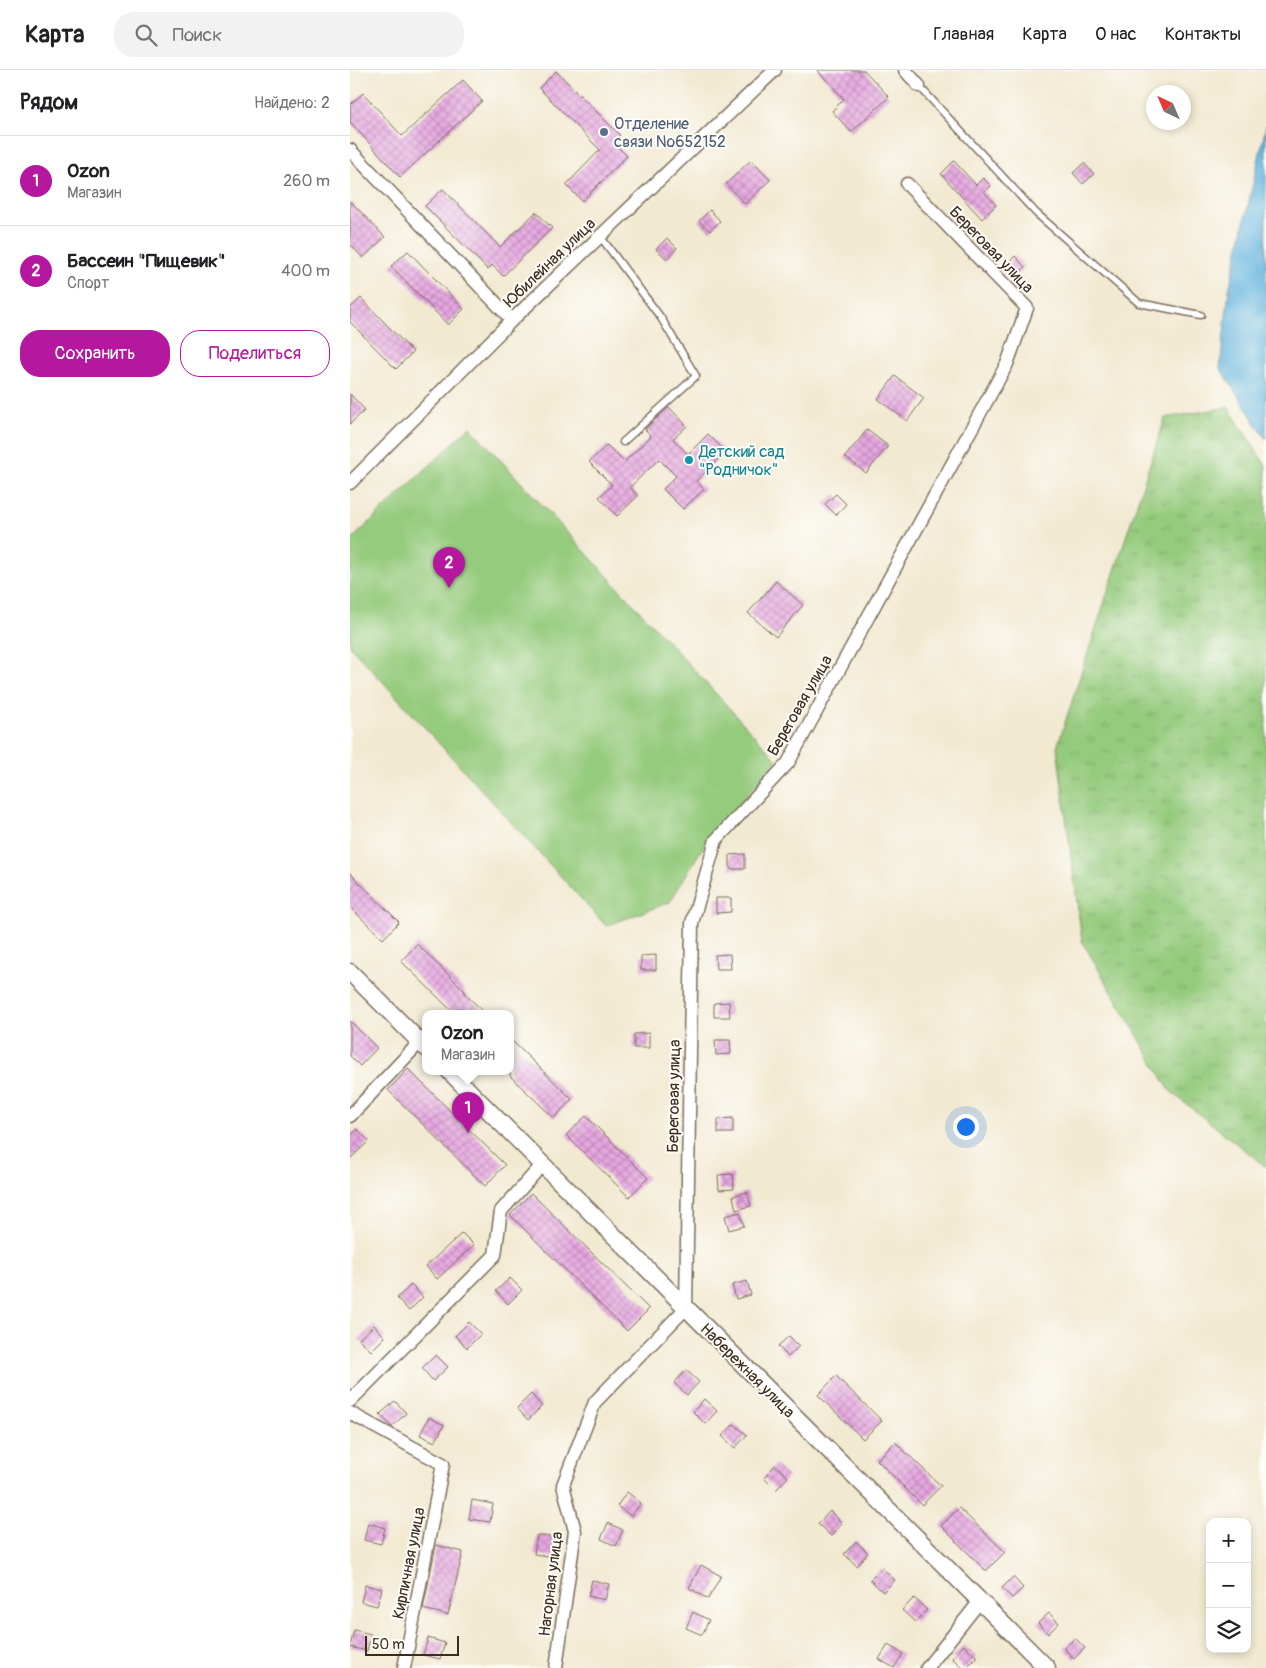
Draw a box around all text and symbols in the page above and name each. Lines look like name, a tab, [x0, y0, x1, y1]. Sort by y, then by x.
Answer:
search box	[114, 12, 464, 57]
text: Карта	[25, 20, 84, 49]
icon: search	[132, 21, 160, 49]
text: Поиск	[172, 23, 222, 47]
text: Главная	[933, 23, 994, 46]
text: Карта	[1022, 23, 1067, 46]
text: О нас	[1095, 23, 1137, 46]
text: Контакты	[1165, 23, 1241, 46]
north arrow	[1146, 85, 1191, 130]
text: Рядом	[20, 89, 78, 116]
text: Найдено: 2	[254, 93, 330, 113]
place label: Отделение связи №652152	[614, 114, 726, 152]
marker: Отделение связи №652152	[598, 126, 610, 138]
text: Ozon	[67, 159, 110, 183]
text: 1	[33, 171, 39, 191]
text: 260 m	[283, 171, 330, 191]
text: Магазин	[67, 183, 122, 203]
street label: Береговая улица	[945, 202, 1038, 297]
street label: Юбилейная улица	[499, 214, 600, 312]
text: Бассеин "Пищевик"	[67, 249, 226, 273]
text: 2	[32, 261, 40, 281]
text: 400 m	[281, 261, 330, 281]
text: Спорт	[67, 273, 109, 293]
button: Сохранить	[20, 330, 170, 377]
button: Поделиться	[180, 330, 330, 377]
place label: Детский сад "Родничок"	[698, 442, 785, 480]
marker: Детский сад "Родничок"	[683, 454, 695, 466]
pin: 2	[433, 547, 465, 588]
street label: Береговая улица	[763, 652, 837, 759]
popup	[422, 1010, 514, 1075]
text: Ozon	[441, 1021, 483, 1045]
street label: Береговая улица	[663, 1039, 685, 1153]
text: Магазин	[441, 1045, 495, 1065]
pin: 1	[452, 1092, 484, 1133]
your location	[953, 1114, 979, 1140]
street label: Набережная улица	[696, 1319, 799, 1422]
street label: Кирпичная улица	[388, 1506, 430, 1621]
map controls	[1206, 1518, 1251, 1653]
button: +	[1206, 1518, 1251, 1563]
street label: Нагорная улица	[535, 1531, 567, 1638]
button: −	[1206, 1563, 1251, 1608]
button: layers	[1206, 1608, 1251, 1653]
scale bar	[365, 1633, 459, 1656]
text: 50 m	[372, 1636, 405, 1653]

